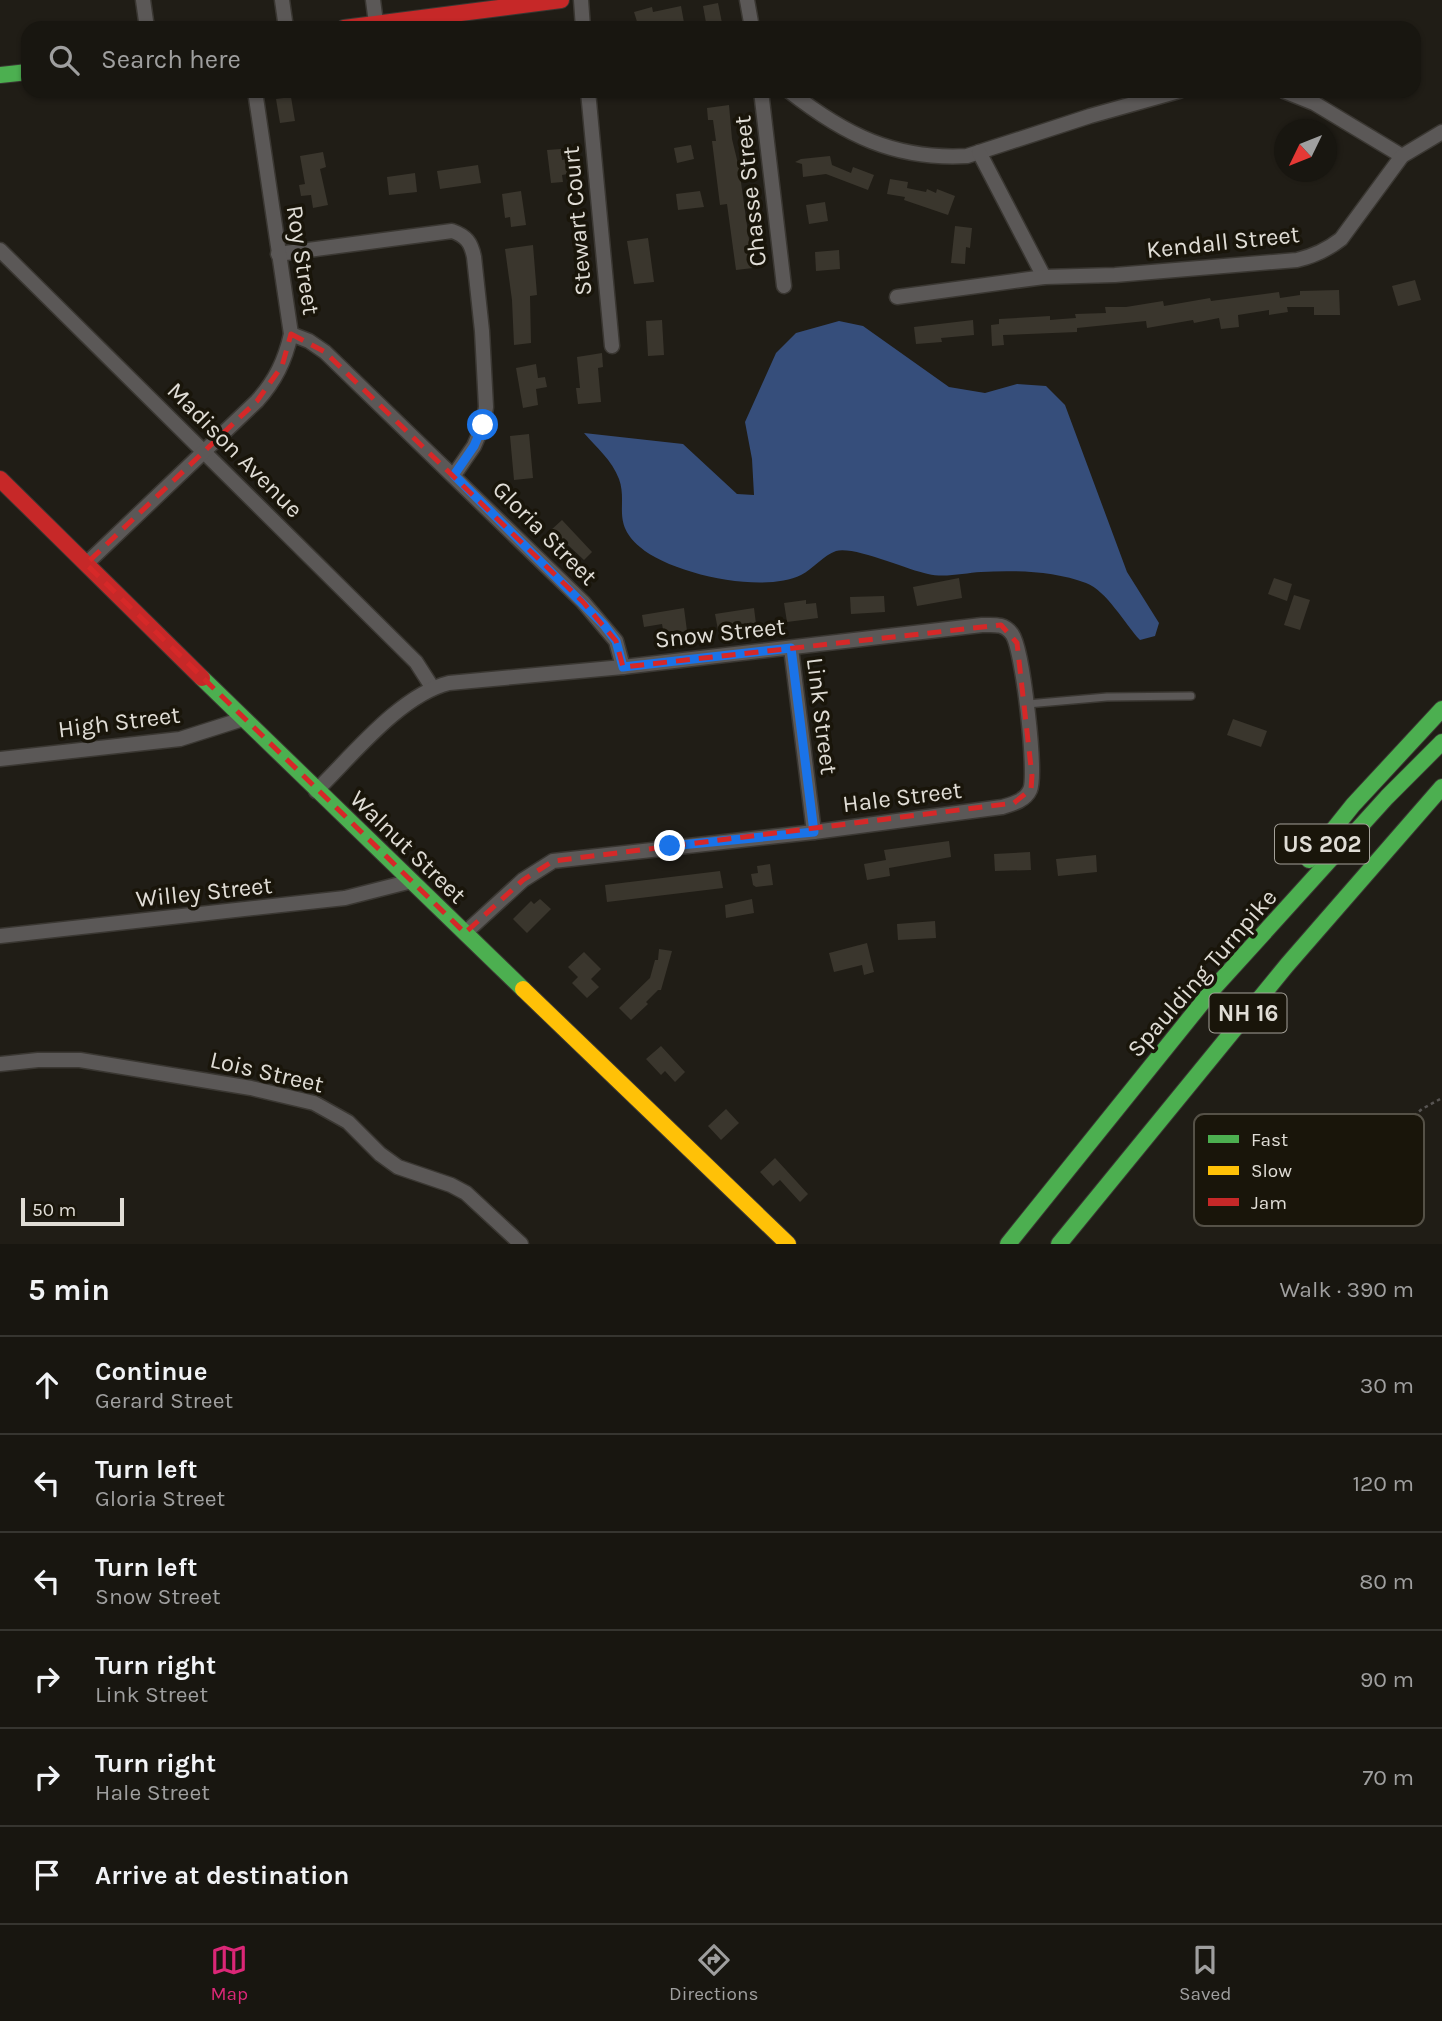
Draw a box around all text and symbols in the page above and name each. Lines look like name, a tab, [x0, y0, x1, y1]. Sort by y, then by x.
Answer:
search box	[21, 21, 1421, 98]
icon: search	[45, 41, 83, 79]
text: Search here	[101, 44, 241, 75]
street label: Chasse Street	[728, 114, 772, 268]
north arrow	[1274, 119, 1337, 182]
street label: Stewart Court	[557, 145, 597, 297]
street label: Roy Street	[281, 203, 325, 317]
street label: Kendall Street	[1145, 220, 1301, 264]
street label: Madison Avenue	[162, 377, 308, 523]
route start	[467, 409, 498, 440]
street label: Gloria Street	[487, 475, 603, 591]
street label: Snow Street	[653, 612, 787, 654]
street label: Link Street	[801, 656, 843, 776]
street label: High Street	[56, 701, 182, 743]
street label: Hale Street	[841, 776, 963, 818]
street label: Walnut Street	[344, 785, 472, 909]
road number: US 202	[1275, 824, 1369, 864]
route end	[654, 830, 685, 861]
street label: Willey Street	[134, 871, 274, 913]
street label: Spaulding Turnpike	[1122, 883, 1282, 1063]
road number: NH 16	[1210, 994, 1286, 1032]
street label: Lois Street	[207, 1045, 327, 1099]
legend	[1194, 1114, 1424, 1226]
text: Fast	[1251, 1129, 1288, 1151]
text: Slow	[1251, 1160, 1292, 1182]
text: Jam	[1251, 1192, 1287, 1214]
scale bar	[21, 1195, 124, 1227]
text: 50 m	[32, 1199, 76, 1221]
text: 5 min	[28, 1272, 110, 1308]
text: Walk · 390 m	[1280, 1276, 1414, 1303]
text: Continue	[95, 1356, 207, 1387]
icon: ahead	[28, 1366, 66, 1404]
text: 30 m	[1360, 1372, 1414, 1399]
text: Gerard Street	[95, 1387, 233, 1414]
text: Turn left	[95, 1454, 197, 1485]
icon: left	[28, 1464, 66, 1502]
text: 120 m	[1352, 1470, 1414, 1497]
text: Gloria Street	[95, 1485, 225, 1512]
text: Turn left	[95, 1552, 197, 1583]
icon: left	[28, 1562, 66, 1600]
text: 80 m	[1359, 1568, 1414, 1595]
text: Snow Street	[95, 1583, 221, 1610]
text: Turn right	[95, 1650, 216, 1681]
icon: right	[28, 1660, 66, 1698]
text: 90 m	[1360, 1666, 1414, 1693]
text: Link Street	[95, 1681, 208, 1708]
text: Turn right	[95, 1748, 216, 1779]
icon: right	[28, 1758, 66, 1796]
text: 70 m	[1363, 1764, 1414, 1791]
text: Hale Street	[95, 1779, 210, 1806]
icon: arrive	[28, 1856, 66, 1894]
text: Arrive at destination	[95, 1860, 349, 1891]
tab: Map	[210, 1941, 248, 2005]
tab: Directions	[669, 1941, 758, 2005]
tab: Saved	[1179, 1941, 1232, 2005]

